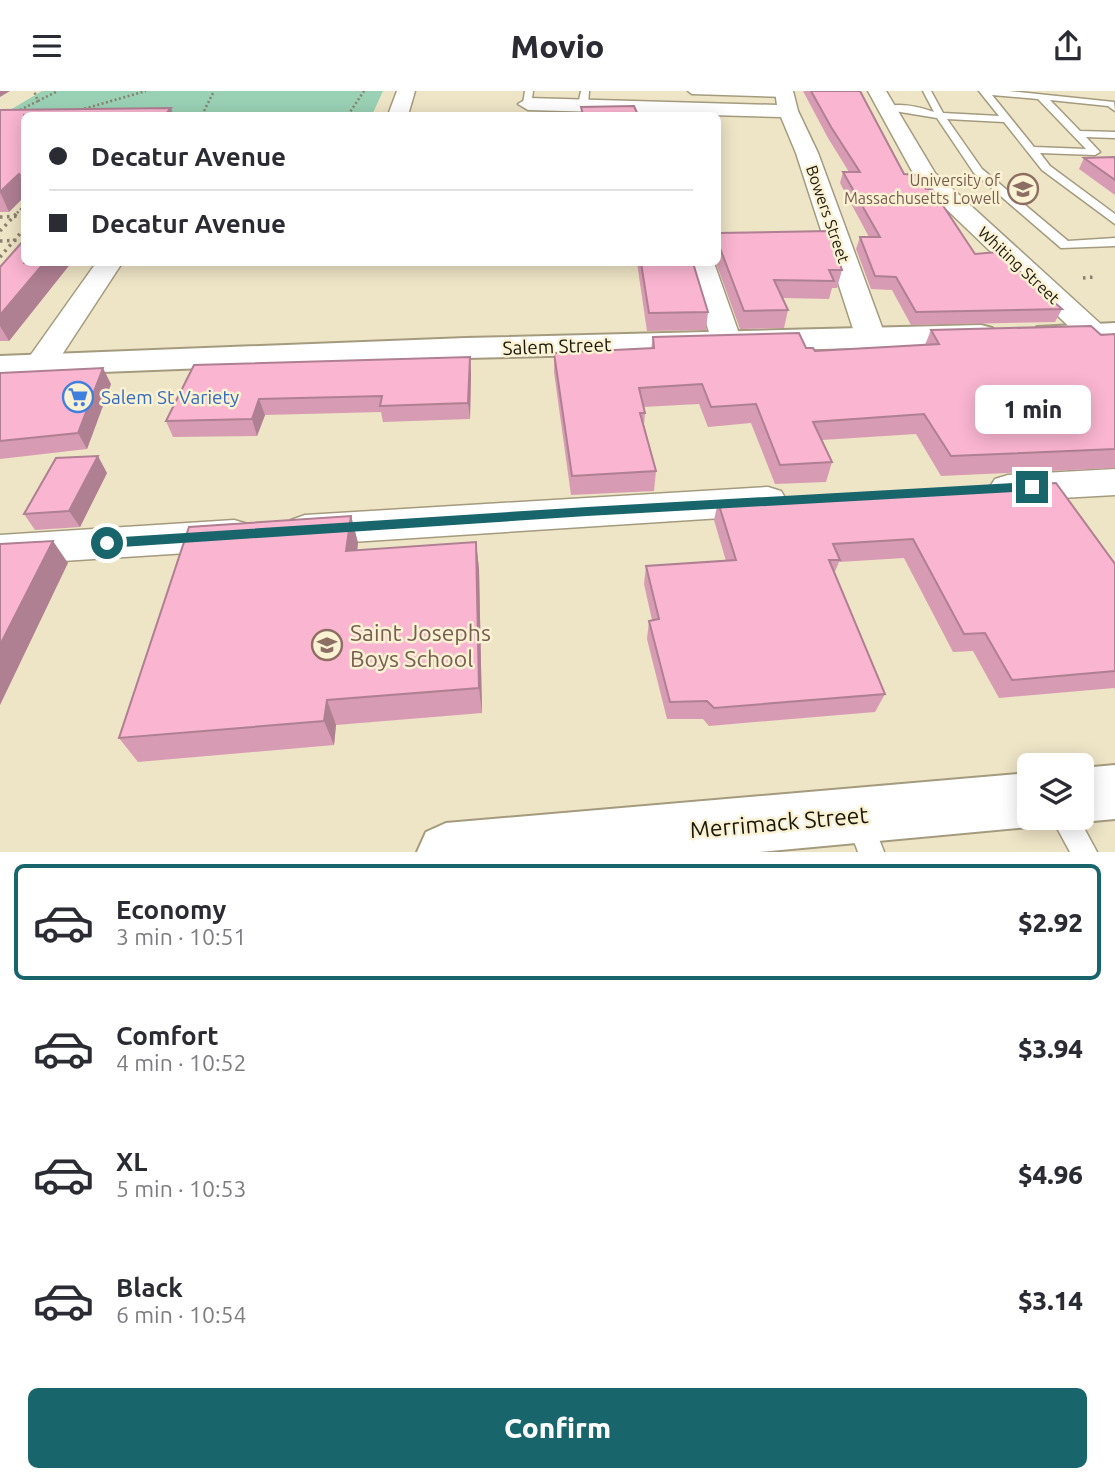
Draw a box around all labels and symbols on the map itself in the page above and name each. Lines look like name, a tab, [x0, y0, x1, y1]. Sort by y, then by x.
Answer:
street label: Bowers Street	[803, 163, 853, 266]
place label: University of Massachusetts Lowell	[844, 171, 1001, 207]
school or university icon: University of Massachusetts Lowell	[1006, 172, 1040, 206]
street label: Whiting Street	[975, 223, 1064, 308]
street label: Salem Street	[502, 333, 612, 359]
supermarket icon: Salem St Variety	[61, 380, 95, 414]
callout: 1 min	[974, 385, 1090, 435]
place label: Salem St Variety	[101, 386, 239, 408]
route end	[1016, 471, 1048, 503]
route start	[91, 527, 123, 559]
place label: Saint Josephs Boys School	[350, 620, 491, 671]
school or university icon: Saint Josephs Boys School	[310, 628, 344, 662]
street label: Merrimack Street	[689, 802, 869, 842]

